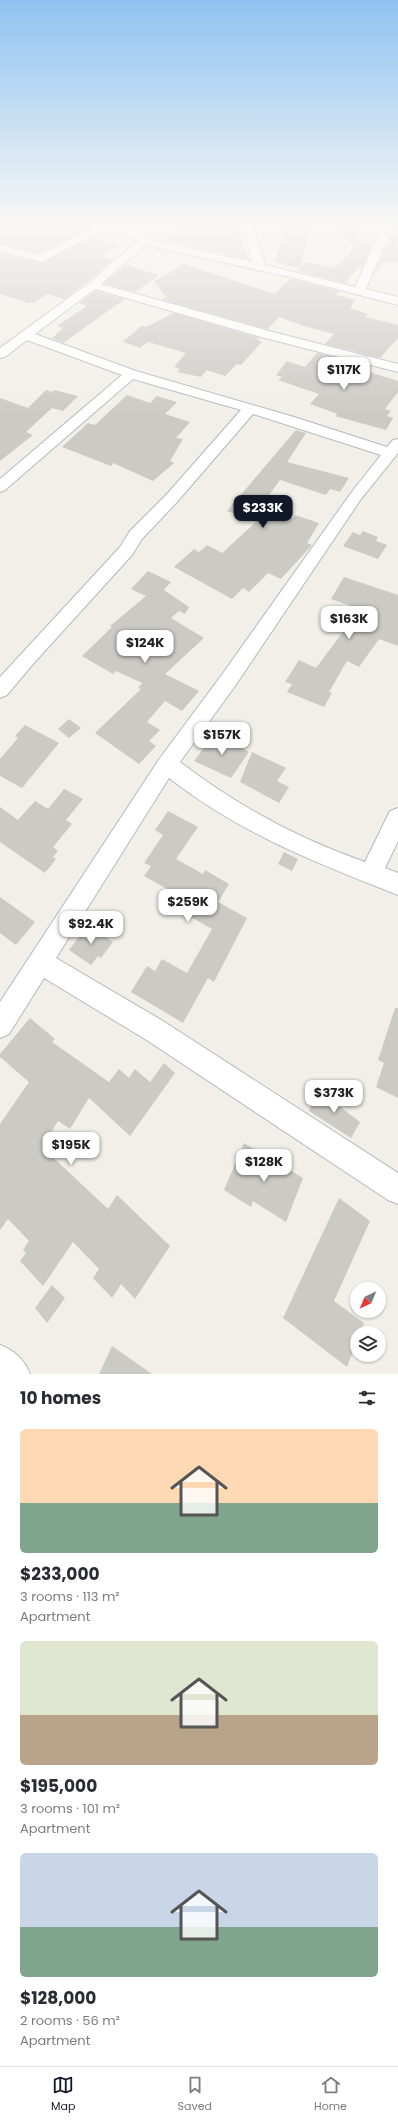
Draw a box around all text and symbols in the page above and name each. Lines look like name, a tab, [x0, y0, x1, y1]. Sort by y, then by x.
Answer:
pin: $117K	[316, 357, 372, 391]
text: $117K	[327, 360, 361, 379]
pin: $233K	[235, 495, 291, 529]
text: $233K	[243, 498, 283, 517]
pin: $163K	[321, 606, 377, 640]
text: $163K	[330, 609, 368, 628]
pin: $124K	[117, 630, 173, 664]
text: $124K	[126, 633, 164, 652]
pin: $157K	[194, 722, 250, 756]
text: $157K	[203, 725, 241, 744]
pin: $259K	[160, 889, 216, 923]
text: $259K	[167, 892, 209, 911]
pin: $92.4K	[58, 911, 124, 945]
text: $92.4K	[68, 914, 114, 933]
pin: $373K	[306, 1080, 362, 1114]
text: $373K	[314, 1083, 354, 1102]
pin: $195K	[43, 1132, 99, 1166]
text: $195K	[52, 1135, 90, 1154]
pin: $128K	[236, 1149, 292, 1183]
text: $128K	[245, 1152, 283, 1171]
north arrow	[350, 1282, 386, 1318]
map controls	[350, 1282, 386, 1362]
button: layers	[350, 1326, 386, 1362]
text: 10 homes	[20, 1386, 101, 1410]
icon: filters	[356, 1387, 378, 1409]
icon: home	[163, 1455, 235, 1527]
text: $233,000	[20, 1562, 100, 1586]
text: 3 rooms · 113 m²	[20, 1587, 120, 1606]
text: Apartment	[20, 1607, 90, 1626]
icon: home	[163, 1667, 235, 1739]
text: $195,000	[20, 1774, 97, 1798]
text: 3 rooms · 101 m²	[20, 1799, 120, 1818]
text: Apartment	[20, 1819, 90, 1838]
icon: home	[163, 1879, 235, 1951]
text: $128,000	[20, 1986, 96, 2010]
text: 2 rooms · 56 m²	[20, 2011, 120, 2030]
text: Apartment	[20, 2031, 90, 2050]
tab: Map	[51, 2074, 75, 2115]
tab: Saved	[178, 2074, 212, 2115]
tab: Home	[314, 2074, 347, 2115]

